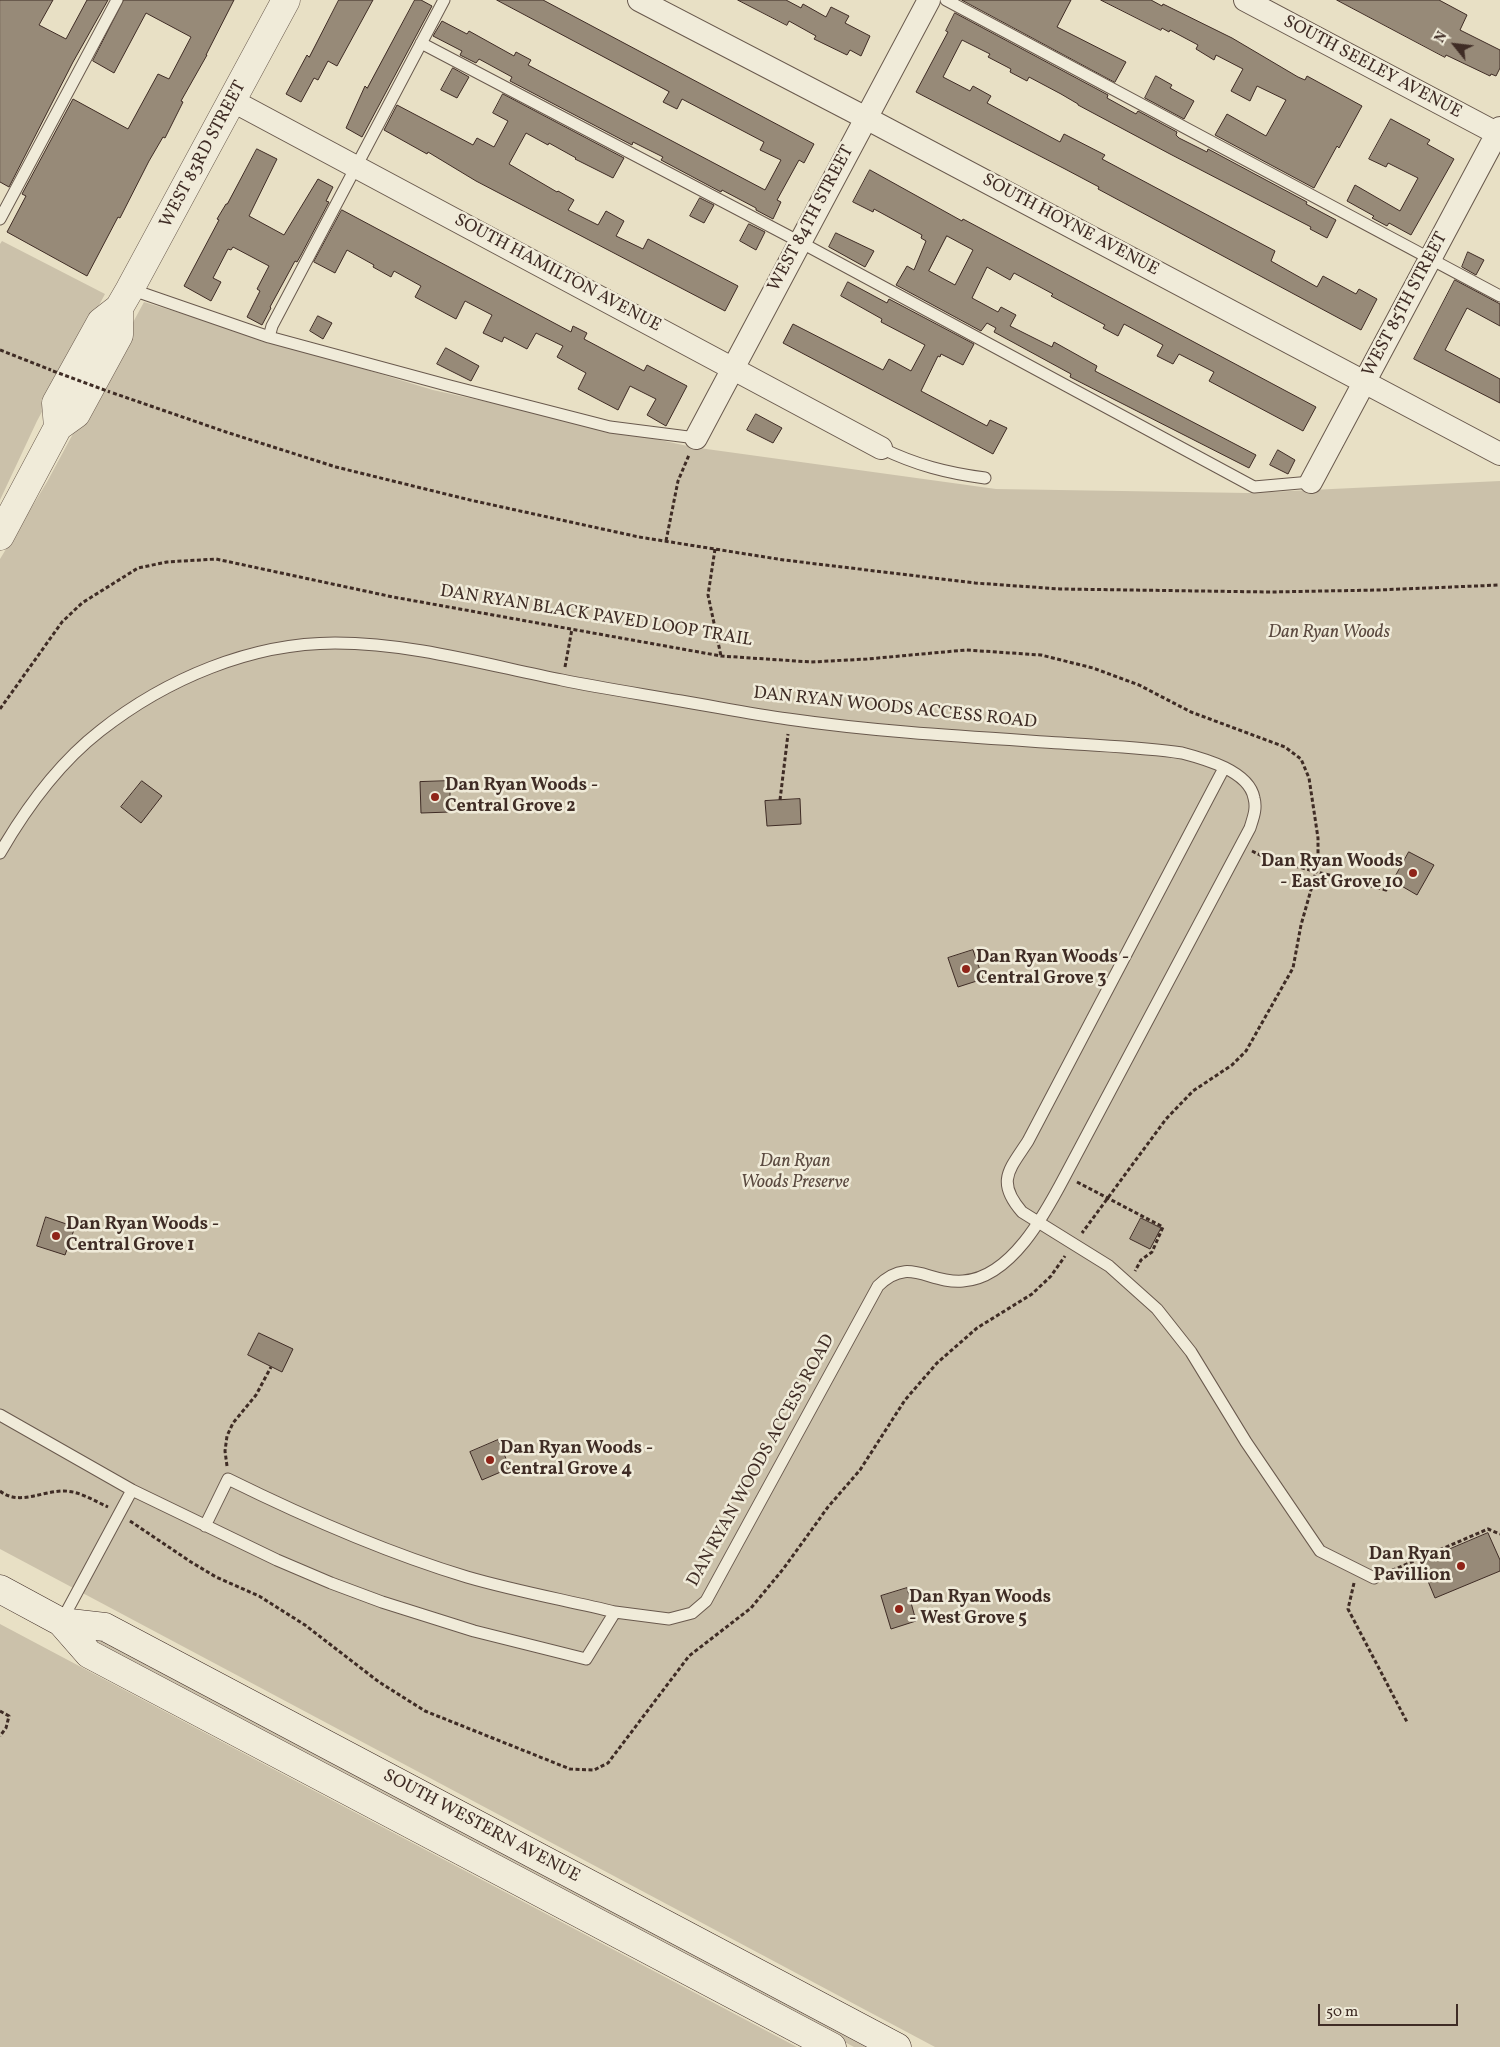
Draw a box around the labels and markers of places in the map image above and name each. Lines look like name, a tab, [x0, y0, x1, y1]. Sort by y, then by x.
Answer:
place label: Dan Ryan Woods - Central Grove 2	[445, 776, 598, 819]
marker: Dan Ryan Woods - Central Grove 2	[429, 791, 441, 803]
place label: Dan Ryan Woods - East Grove 10	[1261, 852, 1403, 894]
marker: Dan Ryan Woods - East Grove 10	[1407, 867, 1419, 879]
place label: Dan Ryan Woods - Central Grove 3	[976, 948, 1129, 991]
marker: Dan Ryan Woods - Central Grove 3	[960, 963, 972, 975]
place label: Dan Ryan Woods - Central Grove 1	[66, 1215, 219, 1258]
marker: Dan Ryan Woods - Central Grove 1	[50, 1230, 62, 1242]
place label: Dan Ryan Woods - Central Grove 4	[500, 1439, 653, 1482]
marker: Dan Ryan Woods - Central Grove 4	[484, 1454, 496, 1466]
place label: Dan Ryan Pavillion	[1369, 1545, 1451, 1588]
marker: Dan Ryan Pavillion	[1455, 1560, 1467, 1572]
place label: Dan Ryan Woods - West Grove 5	[909, 1588, 1051, 1630]
marker: Dan Ryan Woods - West Grove 5	[893, 1603, 905, 1615]

